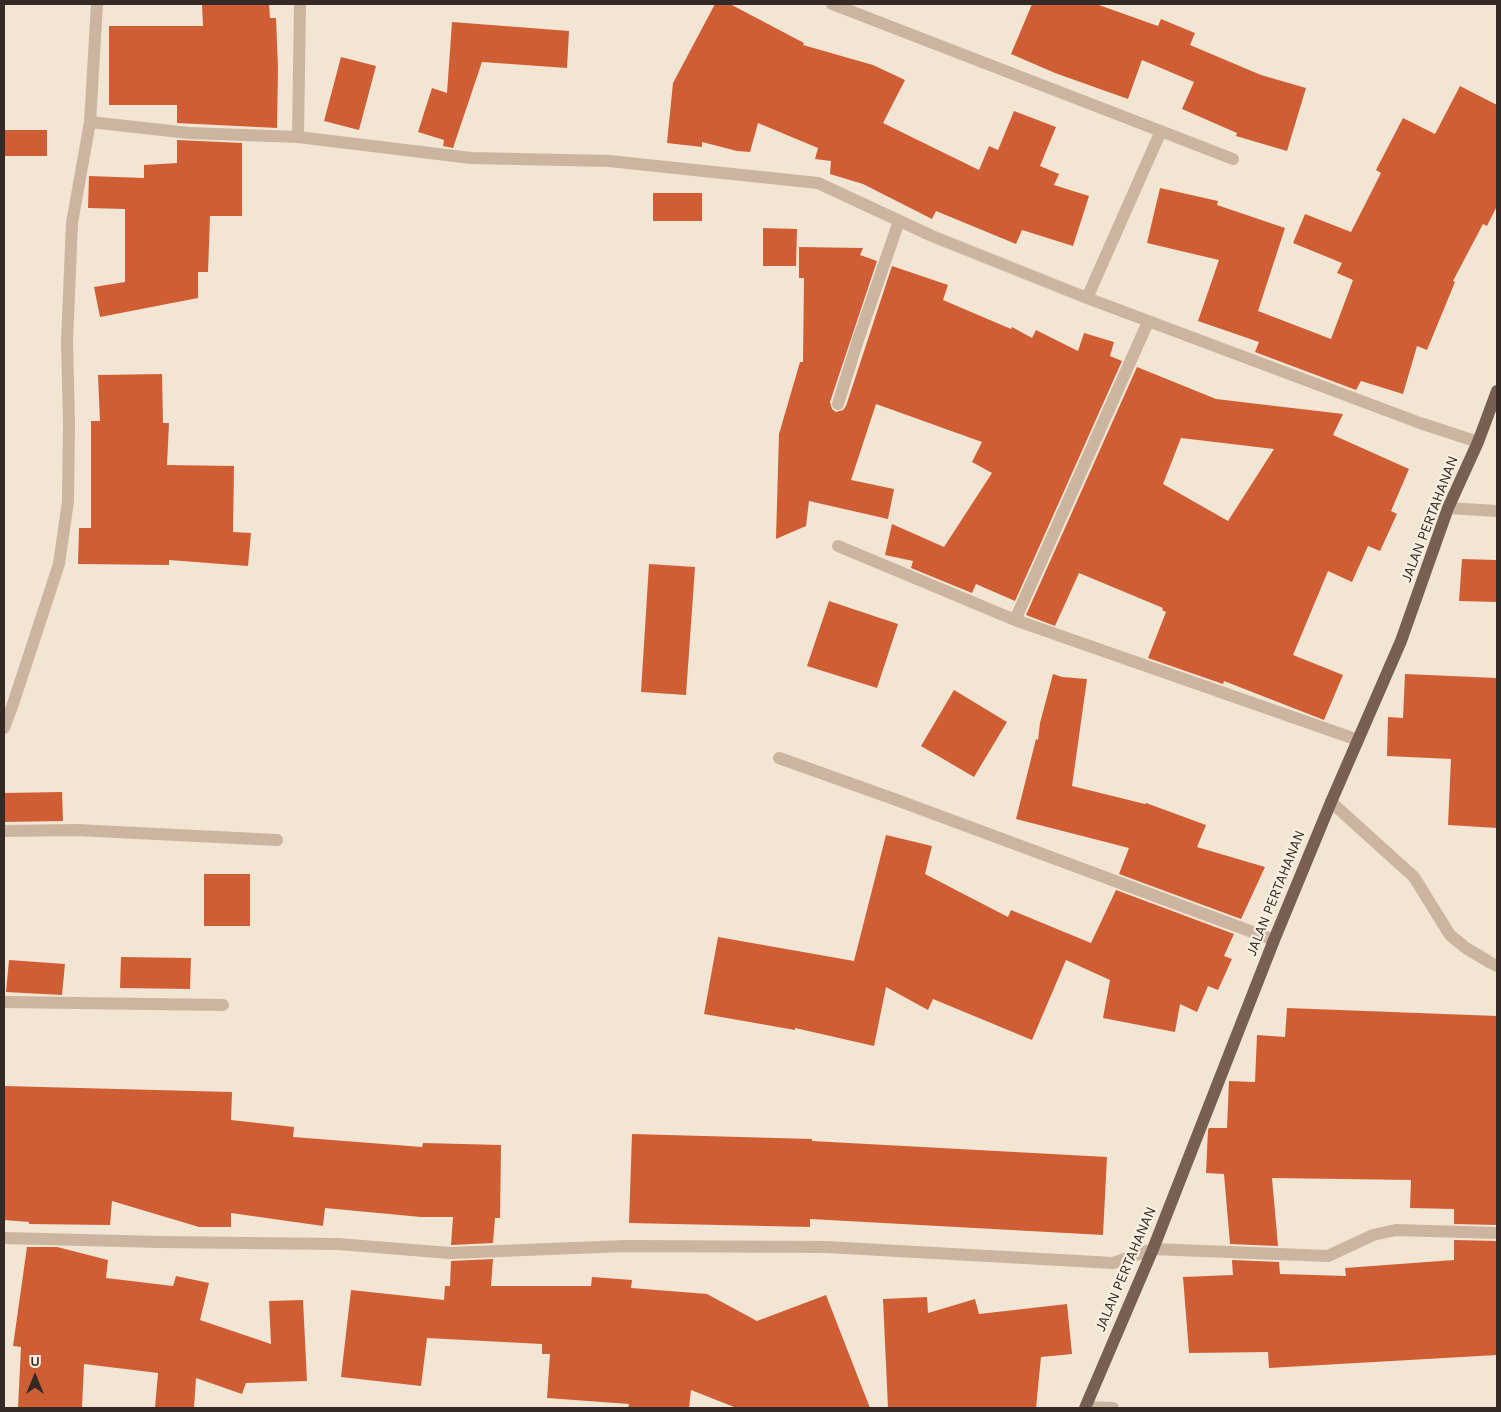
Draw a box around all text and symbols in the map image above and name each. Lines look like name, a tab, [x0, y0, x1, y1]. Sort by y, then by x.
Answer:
street label: JALAN PERTAHANAN	[1398, 454, 1462, 584]
street label: JALAN PERTAHANAN	[1243, 828, 1309, 958]
street label: JALAN PERTAHANAN	[1092, 1204, 1160, 1334]
north arrow	[10, 1352, 60, 1402]
text: U	[30, 1353, 40, 1370]

